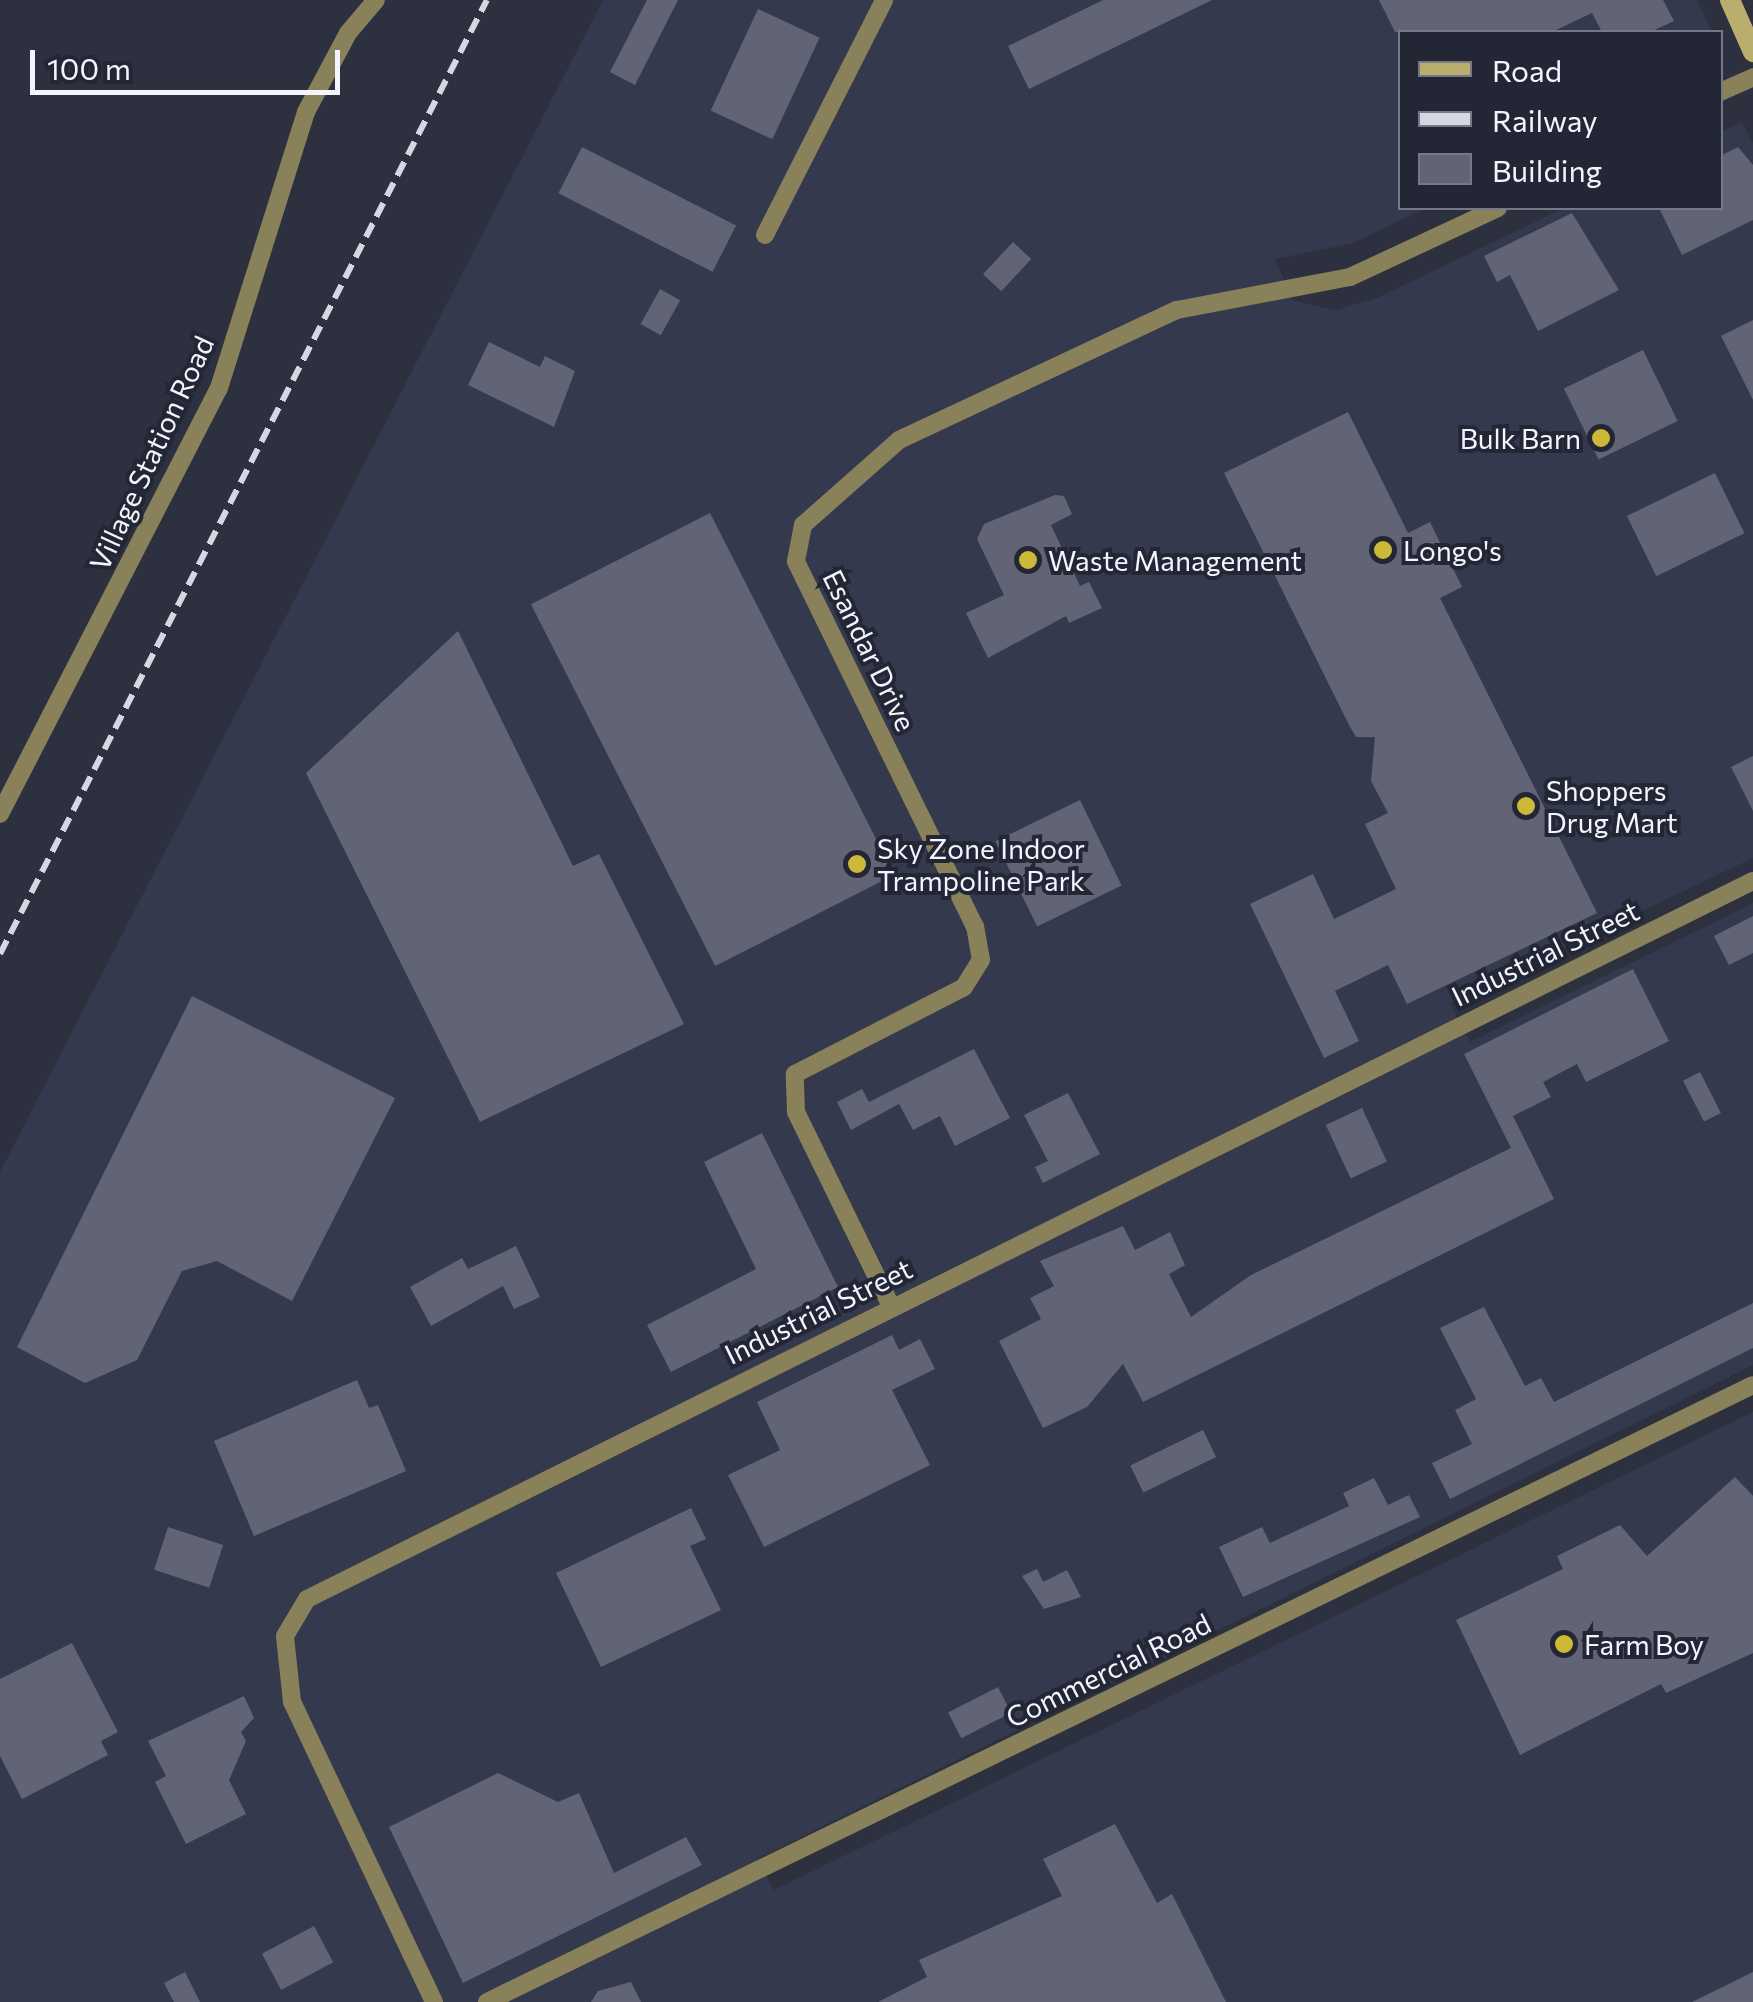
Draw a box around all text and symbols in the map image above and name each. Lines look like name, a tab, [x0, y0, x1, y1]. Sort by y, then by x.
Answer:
scale bar	[35, 30, 345, 92]
legend	[1398, 30, 1723, 210]
text: 100 m	[47, 49, 131, 86]
text: Road	[1492, 51, 1562, 88]
text: Railway	[1492, 101, 1598, 138]
text: Building	[1492, 151, 1602, 188]
street label: Village Station Road	[82, 330, 220, 576]
place label: Bulk Barn	[1460, 421, 1581, 455]
marker: Bulk Barn	[1590, 427, 1612, 449]
place label: Longo's	[1403, 533, 1502, 567]
marker: Longo's	[1372, 539, 1394, 561]
place label: Waste Management	[1048, 543, 1302, 577]
marker: Waste Management	[1017, 549, 1039, 571]
street label: Esandar Drive	[817, 564, 923, 736]
place label: Shoppers Drug Mart	[1546, 773, 1678, 839]
marker: Shoppers Drug Mart	[1515, 795, 1537, 817]
place label: Sky Zone Indoor Trampoline Park	[877, 831, 1085, 897]
marker: Sky Zone Indoor Trampoline Park	[846, 853, 868, 875]
street label: Industrial Street	[1446, 893, 1644, 1013]
street label: Industrial Street	[719, 1251, 917, 1371]
street label: Commercial Road	[1000, 1606, 1216, 1734]
place label: Farm Boy	[1584, 1627, 1704, 1661]
marker: Farm Boy	[1553, 1633, 1575, 1655]

